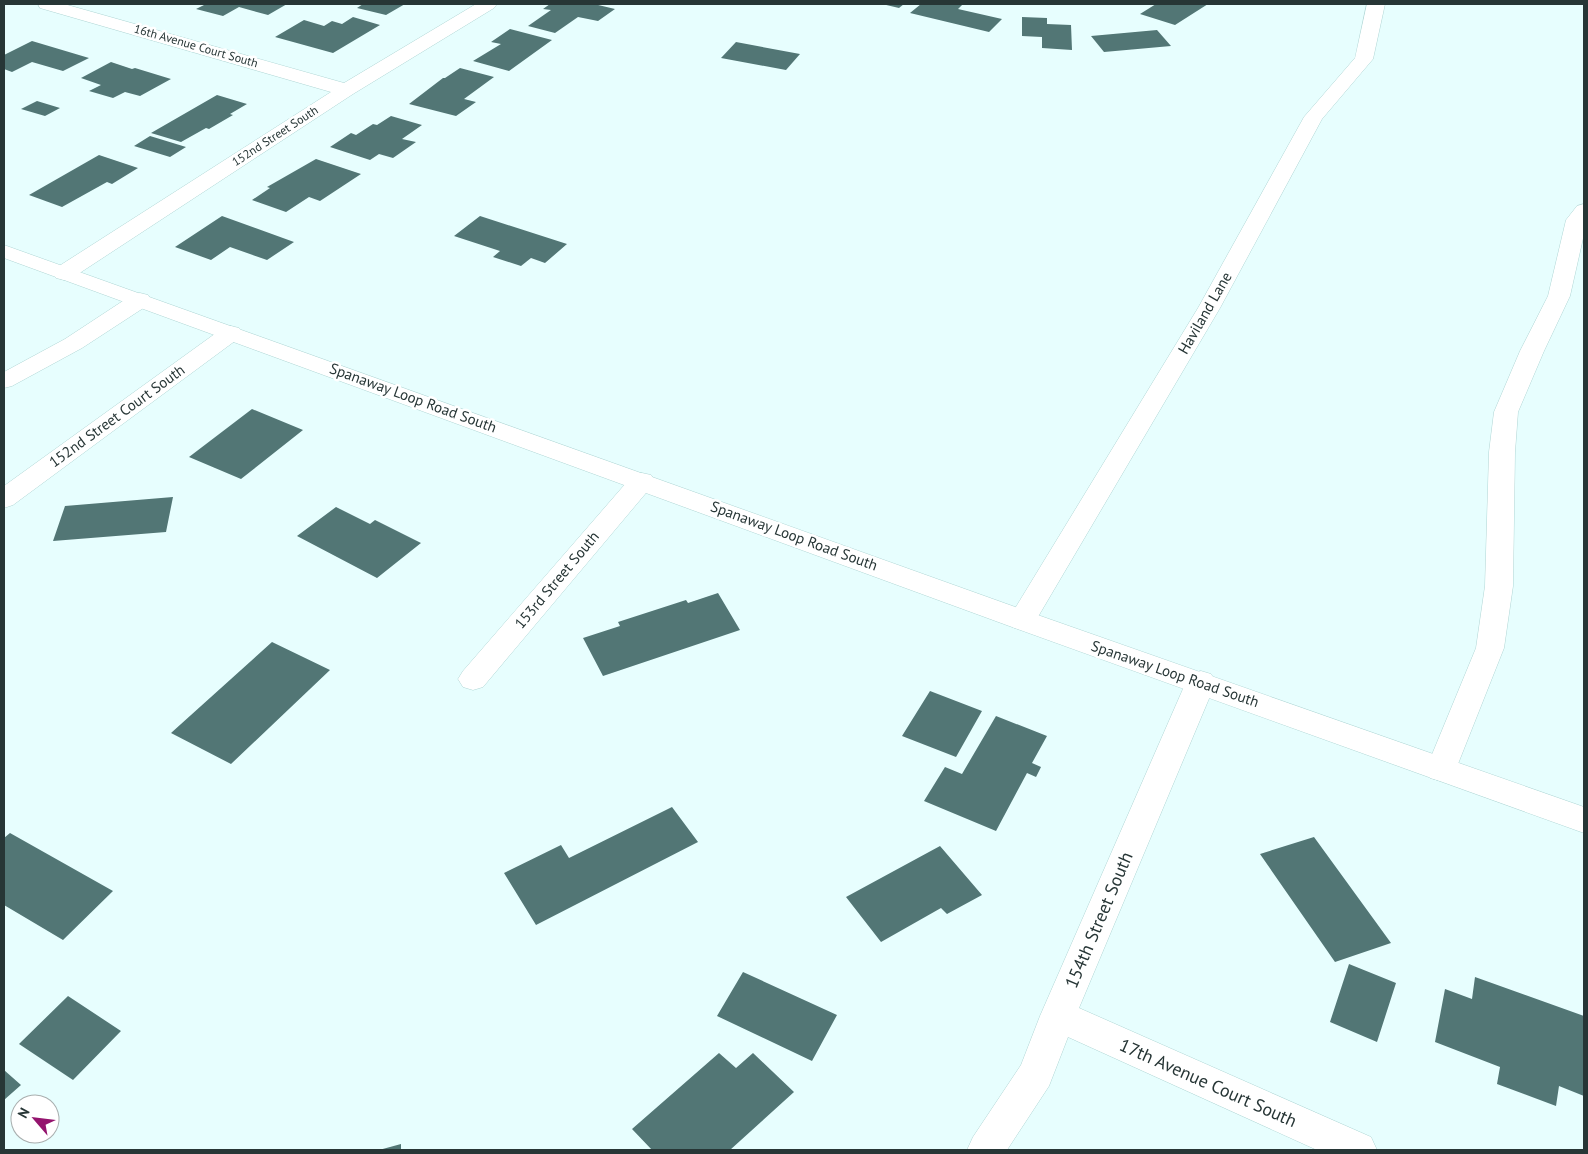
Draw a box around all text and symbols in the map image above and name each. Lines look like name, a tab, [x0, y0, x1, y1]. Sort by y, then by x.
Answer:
street label: 16th Avenue Court South	[132, 21, 260, 70]
street label: 152nd Street South	[229, 102, 321, 169]
street label: Haviland Lane	[1173, 268, 1236, 357]
street label: Spanaway Loop Road South	[327, 358, 499, 437]
street label: 152nd Street Court South	[45, 360, 188, 471]
street label: Spanaway Loop Road South	[708, 496, 880, 575]
street label: 153rd Street South	[510, 527, 603, 632]
street label: Spanaway Loop Road South	[1089, 636, 1262, 711]
street label: 154th Street South	[1059, 848, 1138, 991]
street label: 17th Avenue Court South	[1116, 1033, 1300, 1132]
north arrow	[10, 1094, 60, 1144]
text: N	[13, 1105, 34, 1121]

